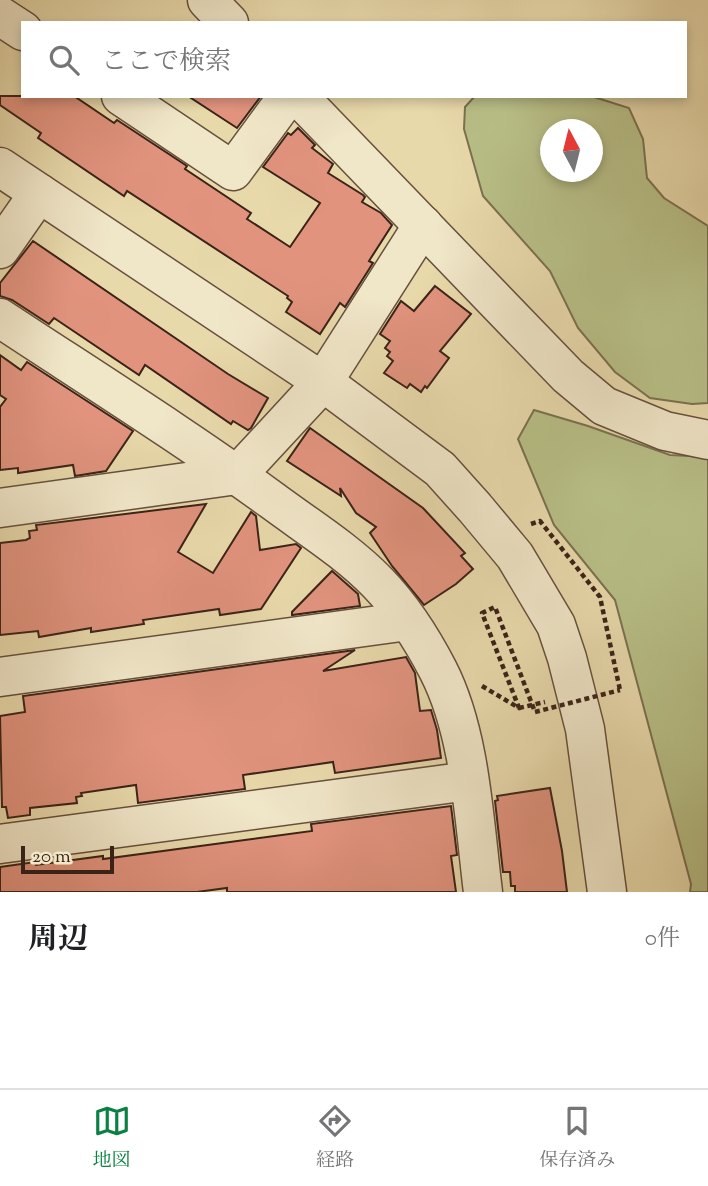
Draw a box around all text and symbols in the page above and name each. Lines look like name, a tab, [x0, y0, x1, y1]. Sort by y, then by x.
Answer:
search box	[21, 21, 687, 98]
icon: search	[45, 41, 83, 79]
text: ここで検索	[101, 44, 231, 81]
north arrow	[540, 119, 603, 182]
scale bar	[21, 843, 114, 875]
text: 20 m	[32, 844, 71, 871]
text: 周辺	[28, 919, 88, 962]
text: 0件	[645, 923, 680, 956]
tab: 地図	[93, 1102, 131, 1175]
tab: 経路	[316, 1102, 354, 1175]
tab: 保存済み	[539, 1102, 615, 1175]

